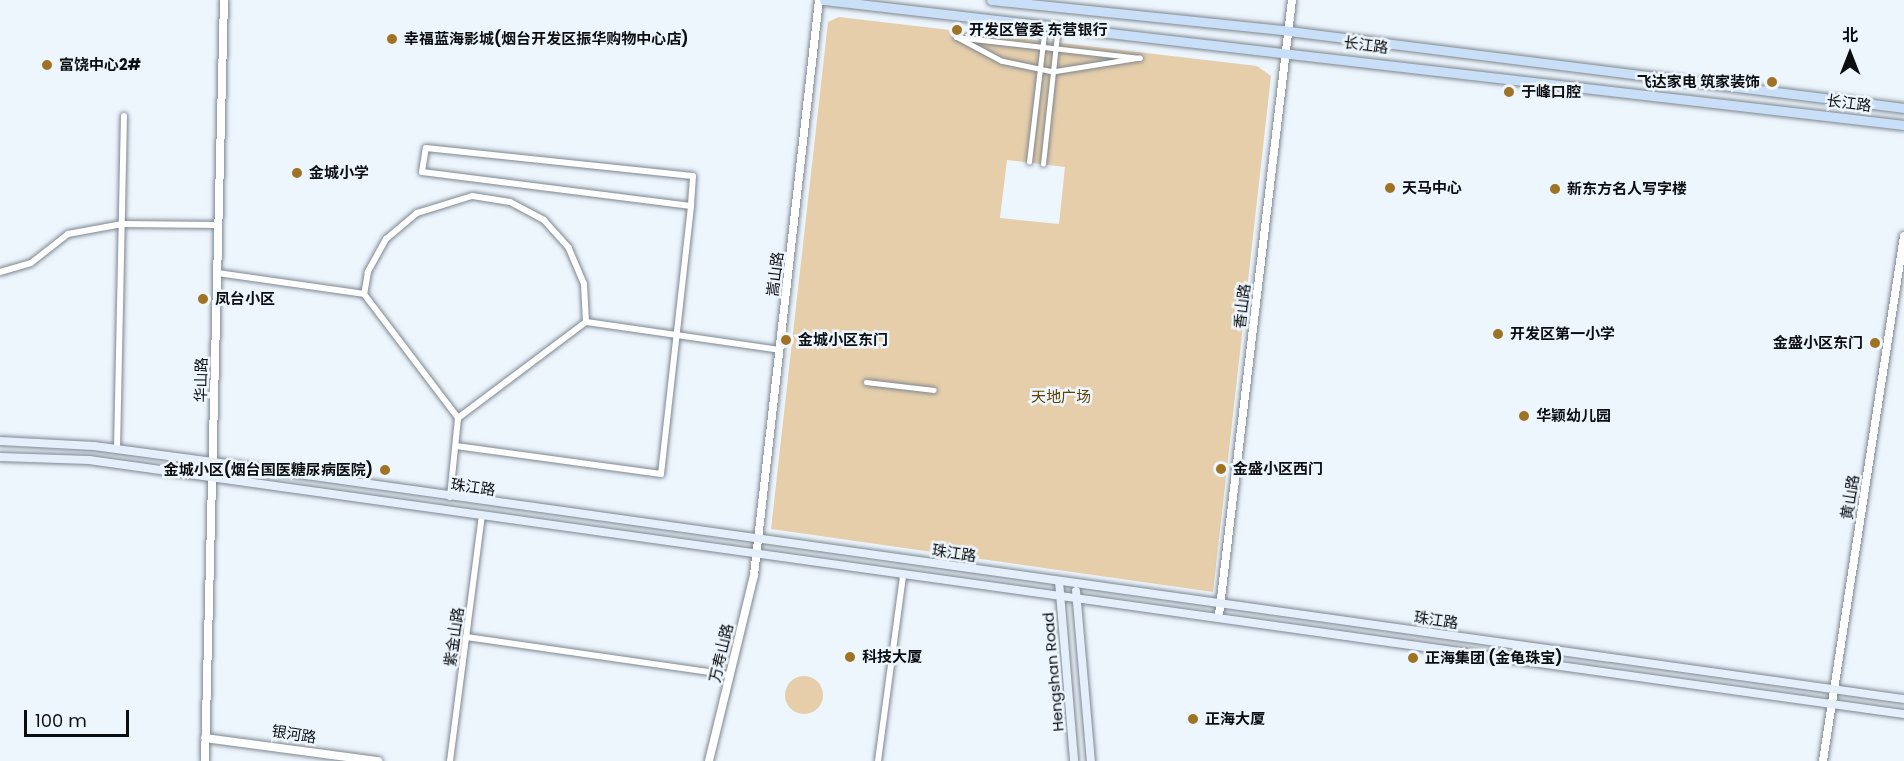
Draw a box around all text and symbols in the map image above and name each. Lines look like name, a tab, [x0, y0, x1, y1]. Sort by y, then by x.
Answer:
place label: 开发区管委 东营银行	[969, 21, 1107, 39]
marker: 开发区管委 东营银行	[950, 23, 964, 37]
north arrow	[1820, 24, 1880, 84]
text: 北	[1842, 24, 1858, 47]
place label: 幸福蓝海影城(烟台开发区振华购物中心店)	[404, 30, 688, 48]
marker: 幸福蓝海影城(烟台开发区振华购物中心店)	[385, 32, 399, 46]
street label: 长江路	[1343, 33, 1389, 57]
place label: 富饶中心2#	[59, 56, 141, 74]
marker: 富饶中心2#	[40, 58, 54, 72]
place label: 飞达家电 筑家装饰	[1637, 73, 1760, 91]
marker: 飞达家电 筑家装饰	[1765, 75, 1779, 89]
place label: 于峰口腔	[1521, 83, 1581, 101]
marker: 于峰口腔	[1502, 85, 1516, 99]
street label: 长江路	[1826, 91, 1872, 115]
place label: 金城小学	[309, 164, 369, 182]
marker: 金城小学	[290, 166, 304, 180]
place label: 天马中心	[1402, 179, 1462, 197]
place label: 新东方名人写字楼	[1567, 180, 1687, 198]
marker: 天马中心	[1383, 181, 1397, 195]
marker: 新东方名人写字楼	[1548, 182, 1562, 196]
street label: 嵩山路	[763, 251, 787, 297]
street label: 香山路	[1230, 283, 1254, 329]
place label: 凤台小区	[215, 290, 275, 308]
marker: 凤台小区	[196, 292, 210, 306]
place label: 开发区第一小学	[1510, 325, 1615, 343]
marker: 开发区第一小学	[1491, 327, 1505, 341]
place label: 金城小区东门	[798, 331, 888, 349]
marker: 金城小区东门	[779, 333, 793, 347]
place label: 金盛小区东门	[1773, 334, 1863, 352]
marker: 金盛小区东门	[1868, 336, 1882, 350]
street label: 华山路	[192, 357, 210, 403]
park label: 天地广场	[1031, 388, 1091, 406]
place label: 华颖幼儿园	[1536, 407, 1611, 425]
marker: 华颖幼儿园	[1517, 409, 1531, 423]
place label: 金盛小区西门	[1233, 460, 1323, 478]
place label: 金城小区(烟台国医糖尿病医院)	[164, 461, 373, 479]
marker: 金盛小区西门	[1214, 462, 1228, 476]
marker: 金城小区(烟台国医糖尿病医院)	[378, 463, 392, 477]
street label: 黄山路	[1838, 473, 1862, 521]
street label: 珠江路	[449, 475, 497, 499]
street label: 珠江路	[930, 541, 978, 565]
street label: 紫金山路	[441, 606, 467, 668]
street label: 珠江路	[1412, 608, 1460, 632]
street label: Hengshan Road	[1039, 612, 1067, 732]
street label: 万寿山路	[705, 622, 737, 684]
place label: 科技大厦	[862, 648, 922, 666]
place label: 正海集团 (金龟珠宝)	[1425, 649, 1562, 667]
marker: 科技大厦	[843, 650, 857, 664]
marker: 正海集团 (金龟珠宝)	[1406, 651, 1420, 665]
scale bar	[27, 698, 132, 736]
text: 100 m	[35, 708, 87, 733]
place label: 正海大厦	[1205, 710, 1265, 728]
marker: 正海大厦	[1186, 712, 1200, 726]
street label: 银河路	[270, 722, 318, 746]

